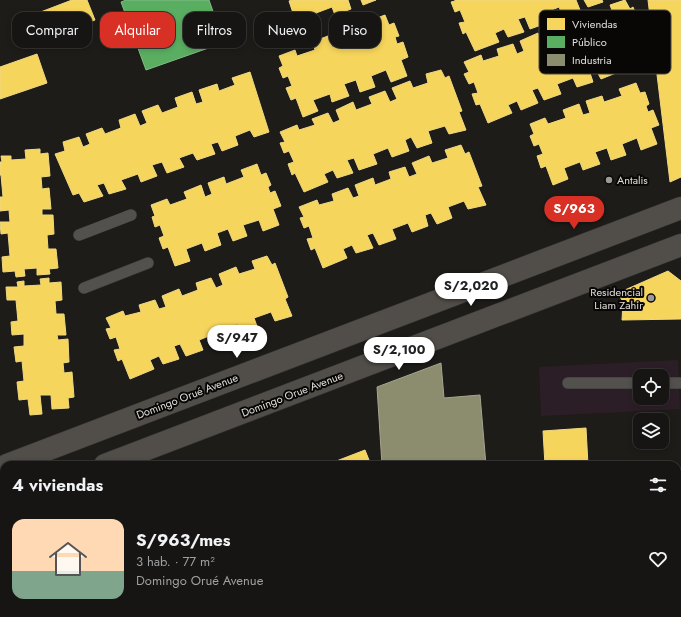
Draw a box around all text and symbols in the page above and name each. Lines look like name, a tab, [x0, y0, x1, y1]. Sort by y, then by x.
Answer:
legend	[539, 10, 671, 74]
chip: Comprar	[12, 12, 92, 48]
chip: Alquilar	[100, 12, 175, 48]
chip: Filtros	[183, 12, 246, 48]
chip: Nuevo	[254, 12, 321, 48]
chip: Piso	[329, 12, 381, 48]
text: Viviendas	[572, 16, 618, 32]
text: Público	[572, 34, 607, 50]
text: Industria	[572, 52, 612, 68]
place label: Antalis	[617, 172, 648, 188]
marker: Antalis	[604, 175, 614, 185]
pin: S/963	[546, 196, 602, 230]
text: S/963	[553, 199, 595, 218]
pin: S/2,020	[434, 273, 508, 307]
text: S/2,020	[444, 276, 498, 295]
place label: Residencial Liam Zahir	[590, 284, 643, 313]
marker: Residencial Liam Zahir	[646, 293, 656, 303]
pin: S/947	[209, 325, 265, 359]
text: S/947	[216, 328, 258, 347]
pin: S/2,100	[362, 337, 436, 371]
text: S/2,100	[373, 340, 425, 359]
street label: Domingo Orue Avenue	[239, 367, 345, 421]
street label: Domingo Orué Avenue	[134, 369, 240, 423]
map controls	[633, 369, 669, 449]
button: locate	[633, 369, 669, 405]
button: layers	[633, 413, 669, 449]
text: 4 viviendas	[12, 473, 103, 497]
icon: filters	[647, 474, 669, 496]
text: S/963/mes	[136, 528, 231, 552]
icon: home	[44, 535, 92, 583]
icon: heart	[647, 548, 669, 570]
text: 3 hab. · 77 m²	[136, 552, 215, 571]
text: Domingo Orué Avenue	[136, 571, 263, 590]

